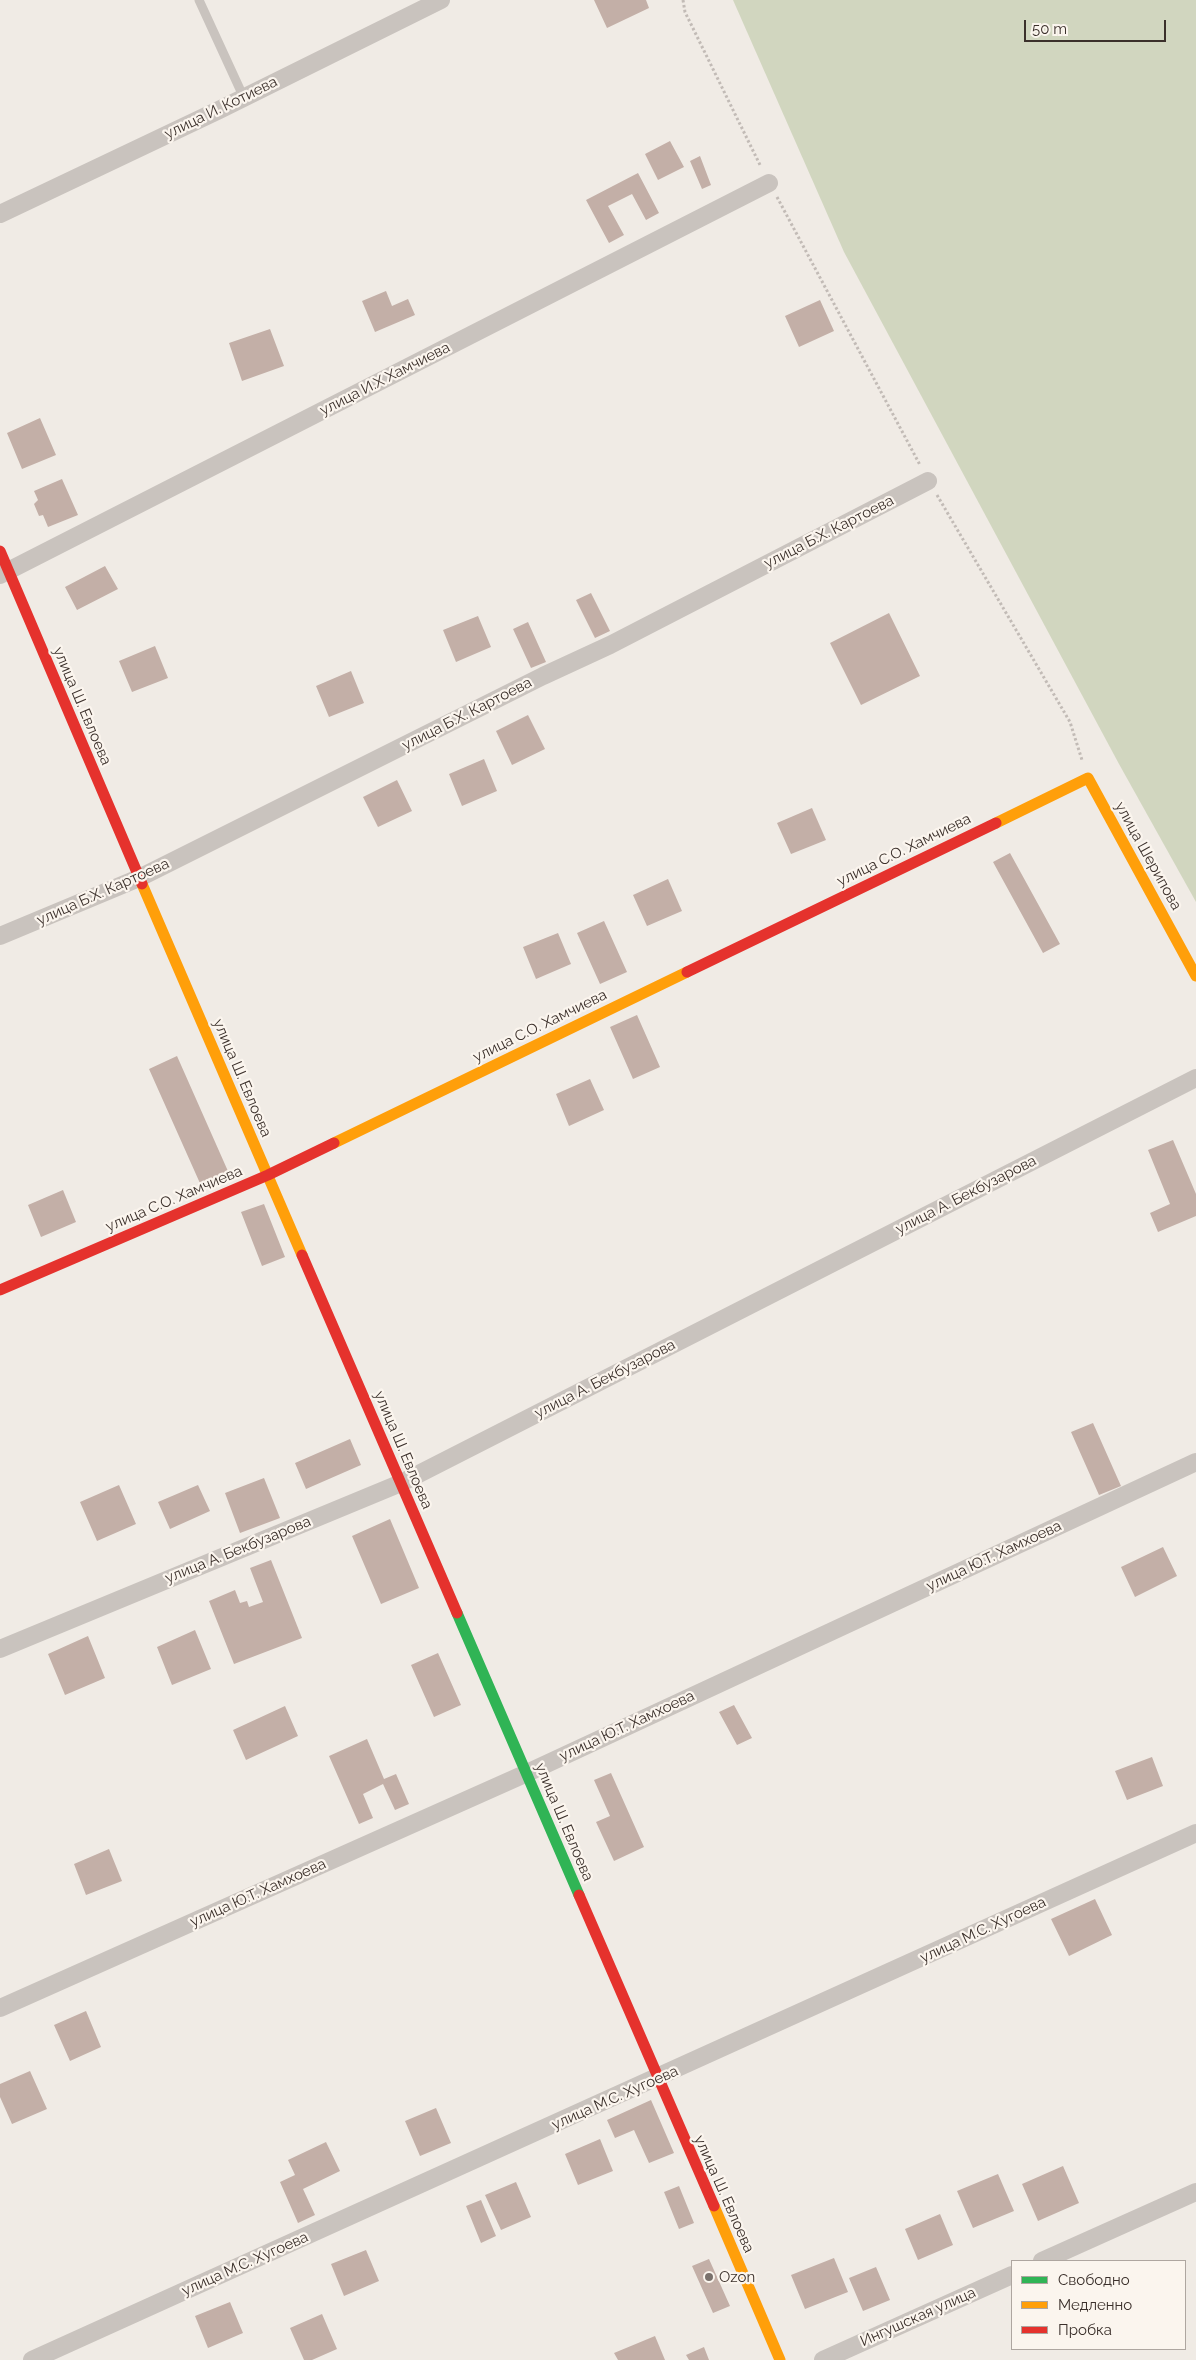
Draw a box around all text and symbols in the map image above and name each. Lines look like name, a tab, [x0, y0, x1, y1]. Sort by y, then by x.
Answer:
scale bar	[1026, 10, 1168, 42]
text: 50 m	[1032, 20, 1067, 38]
street label: улица И. Котиева	[162, 73, 280, 143]
street label: улица И.Х Хамчиева	[317, 338, 453, 420]
street label: улица Б.Х. Картоева	[761, 492, 897, 572]
street label: улица Ш. Евлоева	[49, 644, 115, 768]
street label: улица Б.Х. Картоева	[399, 674, 535, 754]
street label: улица Шерипова	[1111, 799, 1185, 913]
street label: улица С.О. Хамчиева	[834, 810, 974, 890]
street label: улица Б.Х. Картоева	[34, 855, 172, 929]
street label: улица С.О. Хамчиева	[470, 986, 610, 1066]
street label: улица Ш. Евлоева	[209, 1016, 275, 1140]
street label: улица А. Бекбузарова	[893, 1152, 1039, 1238]
street label: улица С.О. Хамчиева	[103, 1162, 245, 1236]
street label: улица А. Бекбузарова	[532, 1336, 678, 1422]
street label: улица Ш. Евлоева	[370, 1388, 436, 1512]
street label: улица А. Бекбузарова	[162, 1513, 314, 1587]
street label: улица Ю.Т. Хамхоева	[924, 1517, 1064, 1595]
street label: улица Ю.Т. Хамхоева	[557, 1687, 697, 1765]
street label: улица Ш. Евлоева	[531, 1760, 597, 1884]
street label: улица Ю.Т. Хамхоева	[187, 1855, 329, 1931]
street label: улица М.С. Хугоева	[917, 1893, 1049, 1967]
street label: улица М.С. Хугоева	[549, 2062, 681, 2134]
street label: улица Ш. Евлоева	[690, 2132, 758, 2256]
street label: улица М.С. Хугоева	[179, 2228, 311, 2300]
legend	[1011, 2260, 1186, 2350]
place label: Ozon	[719, 2268, 755, 2286]
marker: Ozon	[703, 2271, 715, 2283]
text: Свободно	[1058, 2271, 1130, 2289]
street label: Ингушская улица	[857, 2283, 979, 2351]
text: Медленно	[1058, 2296, 1132, 2314]
text: Пробка	[1058, 2321, 1112, 2339]

